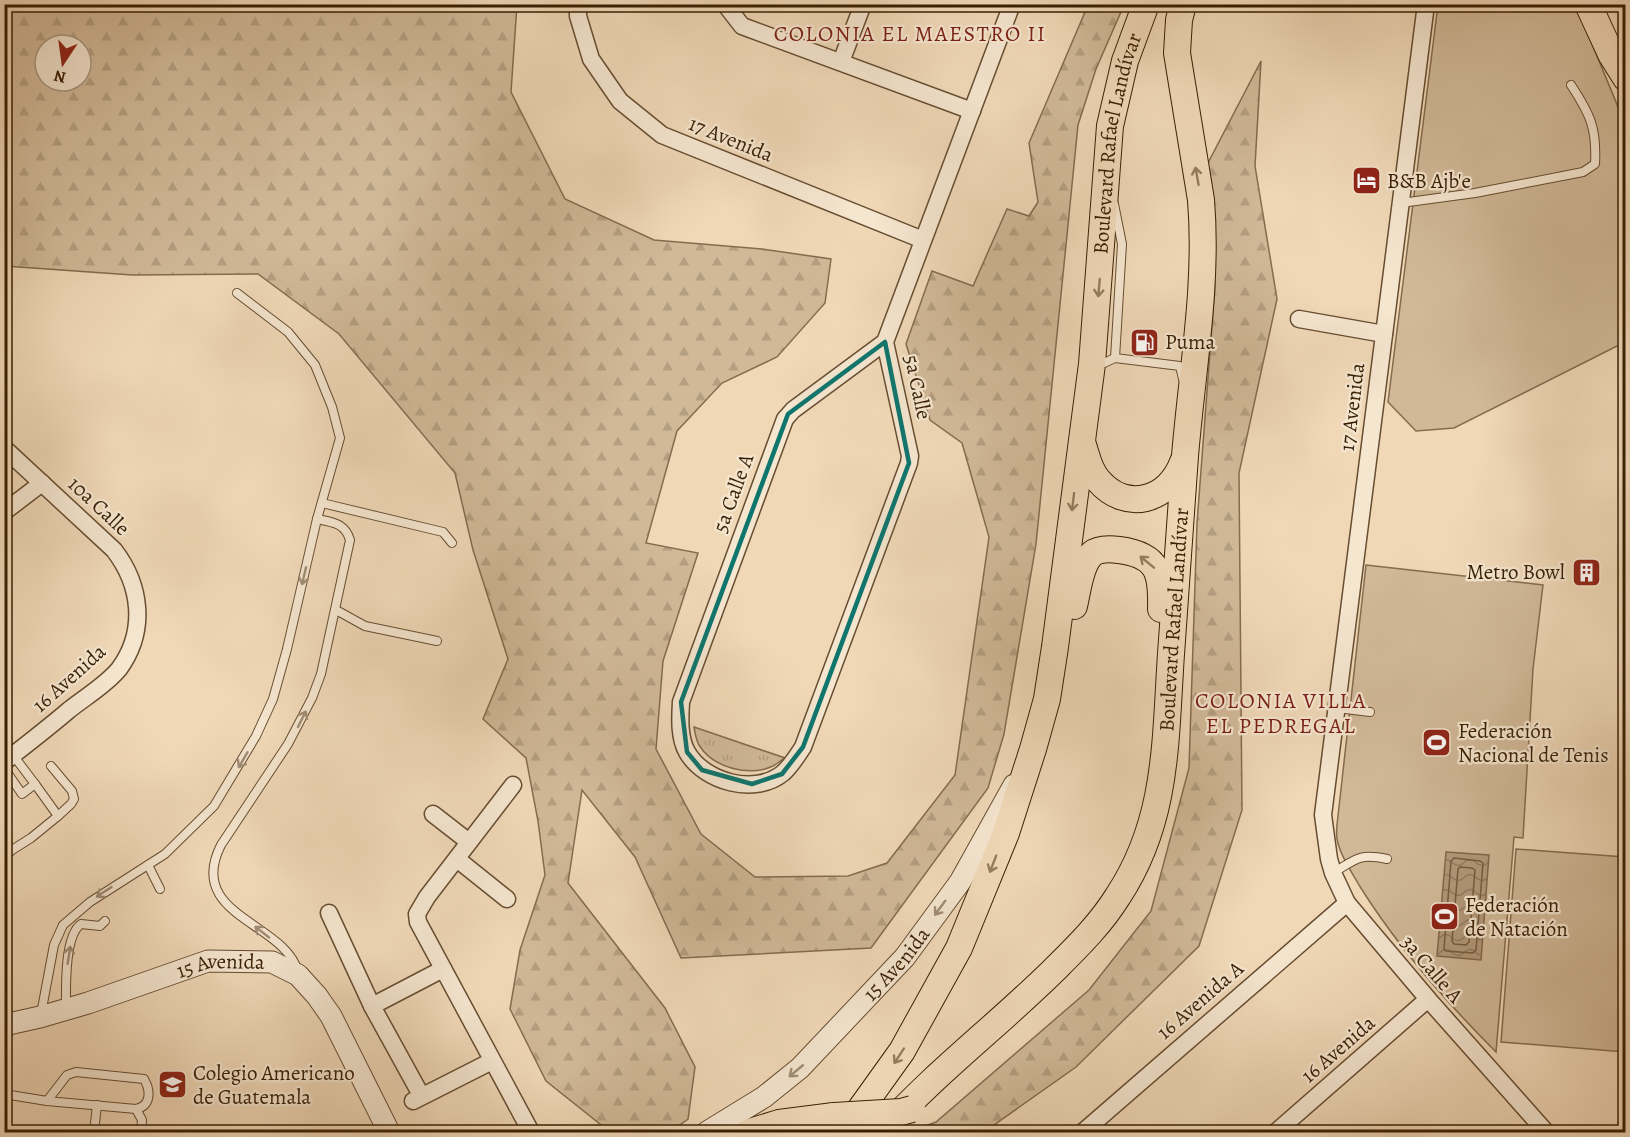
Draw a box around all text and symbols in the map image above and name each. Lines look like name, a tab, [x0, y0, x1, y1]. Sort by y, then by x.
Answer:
district label: COLONIA EL MAESTRO II	[774, 19, 1046, 49]
street label: Boulevard Rafael Landívar	[1086, 29, 1148, 255]
north arrow	[33, 33, 93, 93]
text: N	[51, 65, 68, 89]
street label: 17 Avenida	[685, 109, 778, 169]
hotel icon: B&B Ajb'e	[1350, 165, 1382, 197]
one-way arrow	[1191, 167, 1202, 186]
place label: B&B Ajb'e	[1387, 167, 1471, 195]
one-way arrow	[1093, 278, 1104, 297]
fuel station icon: Puma	[1128, 326, 1160, 358]
place label: Puma	[1165, 328, 1215, 356]
street label: 5a Calle	[897, 352, 939, 422]
street label: 17 Avenida	[1333, 361, 1371, 453]
street label: 5a Calle A	[706, 449, 760, 536]
street label: 10a Calle	[62, 470, 136, 542]
one-way arrow	[1068, 492, 1079, 512]
street label: Boulevard Rafael Landívar	[1152, 507, 1195, 733]
one-way arrow	[1139, 555, 1155, 568]
building icon: Metro Bowl	[1570, 556, 1602, 588]
place label: Metro Bowl	[1466, 558, 1565, 586]
one-way arrow	[298, 565, 309, 585]
street label: 16 Avenida	[26, 637, 112, 718]
district label: COLONIA VILLA EL PEDREGAL	[1195, 686, 1367, 741]
one-way arrow	[296, 711, 308, 729]
place label: Federación Nacional de Tenis	[1458, 717, 1609, 769]
sports icon: Federación Nacional de Tenis	[1421, 727, 1453, 759]
one-way arrow	[237, 750, 248, 768]
one-way arrow	[987, 854, 998, 873]
one-way arrow	[97, 886, 113, 898]
place label: Federación de Natación	[1465, 891, 1568, 943]
one-way arrow	[934, 900, 946, 916]
sports icon: Federación de Natación	[1428, 901, 1460, 933]
street label: 15 Avenida	[857, 921, 936, 1007]
one-way arrow	[254, 926, 270, 939]
street label: 3a Calle A	[1395, 929, 1470, 1010]
one-way arrow	[64, 946, 75, 966]
street label: 15 Avenida	[173, 947, 265, 985]
street label: 16 Avenida A	[1151, 954, 1250, 1045]
street label: 16 Avenida	[1295, 1009, 1381, 1089]
one-way arrow	[892, 1047, 904, 1064]
place label: Colegio Americano de Guatemala	[193, 1059, 355, 1111]
one-way arrow	[789, 1064, 804, 1078]
school or university icon: Colegio Americano de Guatemala	[156, 1069, 188, 1101]

